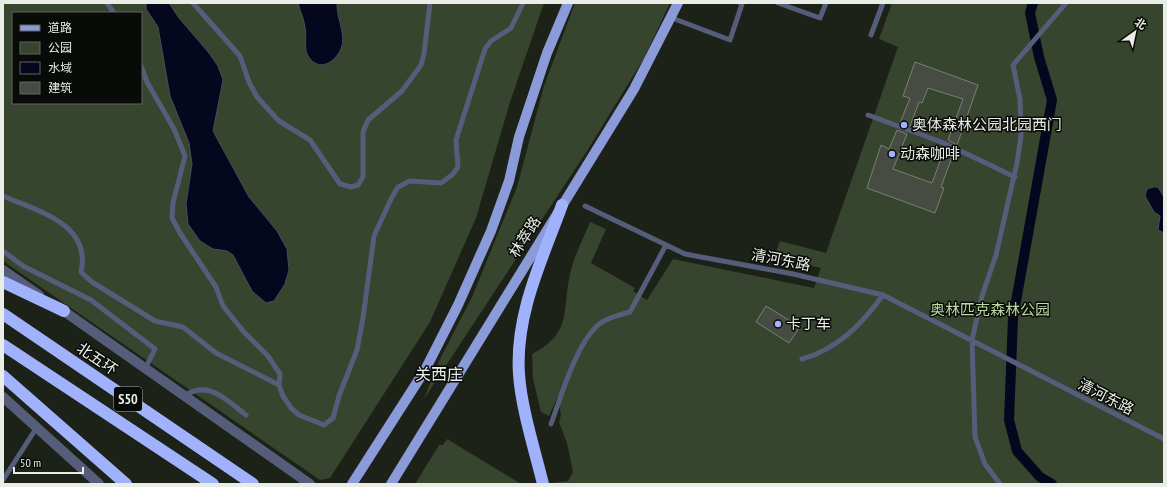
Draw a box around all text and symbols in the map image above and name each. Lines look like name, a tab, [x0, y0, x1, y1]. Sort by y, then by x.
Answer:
legend	[12, 12, 142, 104]
north arrow	[1115, 12, 1155, 52]
text: 北	[1132, 15, 1149, 32]
text: 道路	[48, 20, 72, 35]
text: 公园	[48, 40, 72, 55]
text: 水域	[48, 60, 72, 75]
text: 建筑	[48, 80, 72, 95]
place label: 奥体森林公园北园西门	[912, 115, 1062, 134]
marker: 奥体森林公园北园西门	[899, 120, 909, 130]
place label: 动森咖啡	[900, 144, 960, 163]
marker: 动森咖啡	[887, 149, 897, 159]
street label: 林萃路	[505, 213, 545, 261]
street label: 清河东路	[750, 244, 812, 275]
park label: 奥林匹克森林公园	[930, 300, 1050, 319]
place label: 卡丁车	[786, 314, 831, 333]
marker: 卡丁车	[773, 319, 783, 329]
street label: 北五环	[73, 338, 121, 379]
district label: 关西庄	[415, 364, 463, 384]
street label: 清河东路	[1075, 374, 1137, 419]
road number: S50	[114, 387, 142, 411]
scale bar	[14, 449, 83, 475]
text: 50 m	[20, 455, 41, 470]

